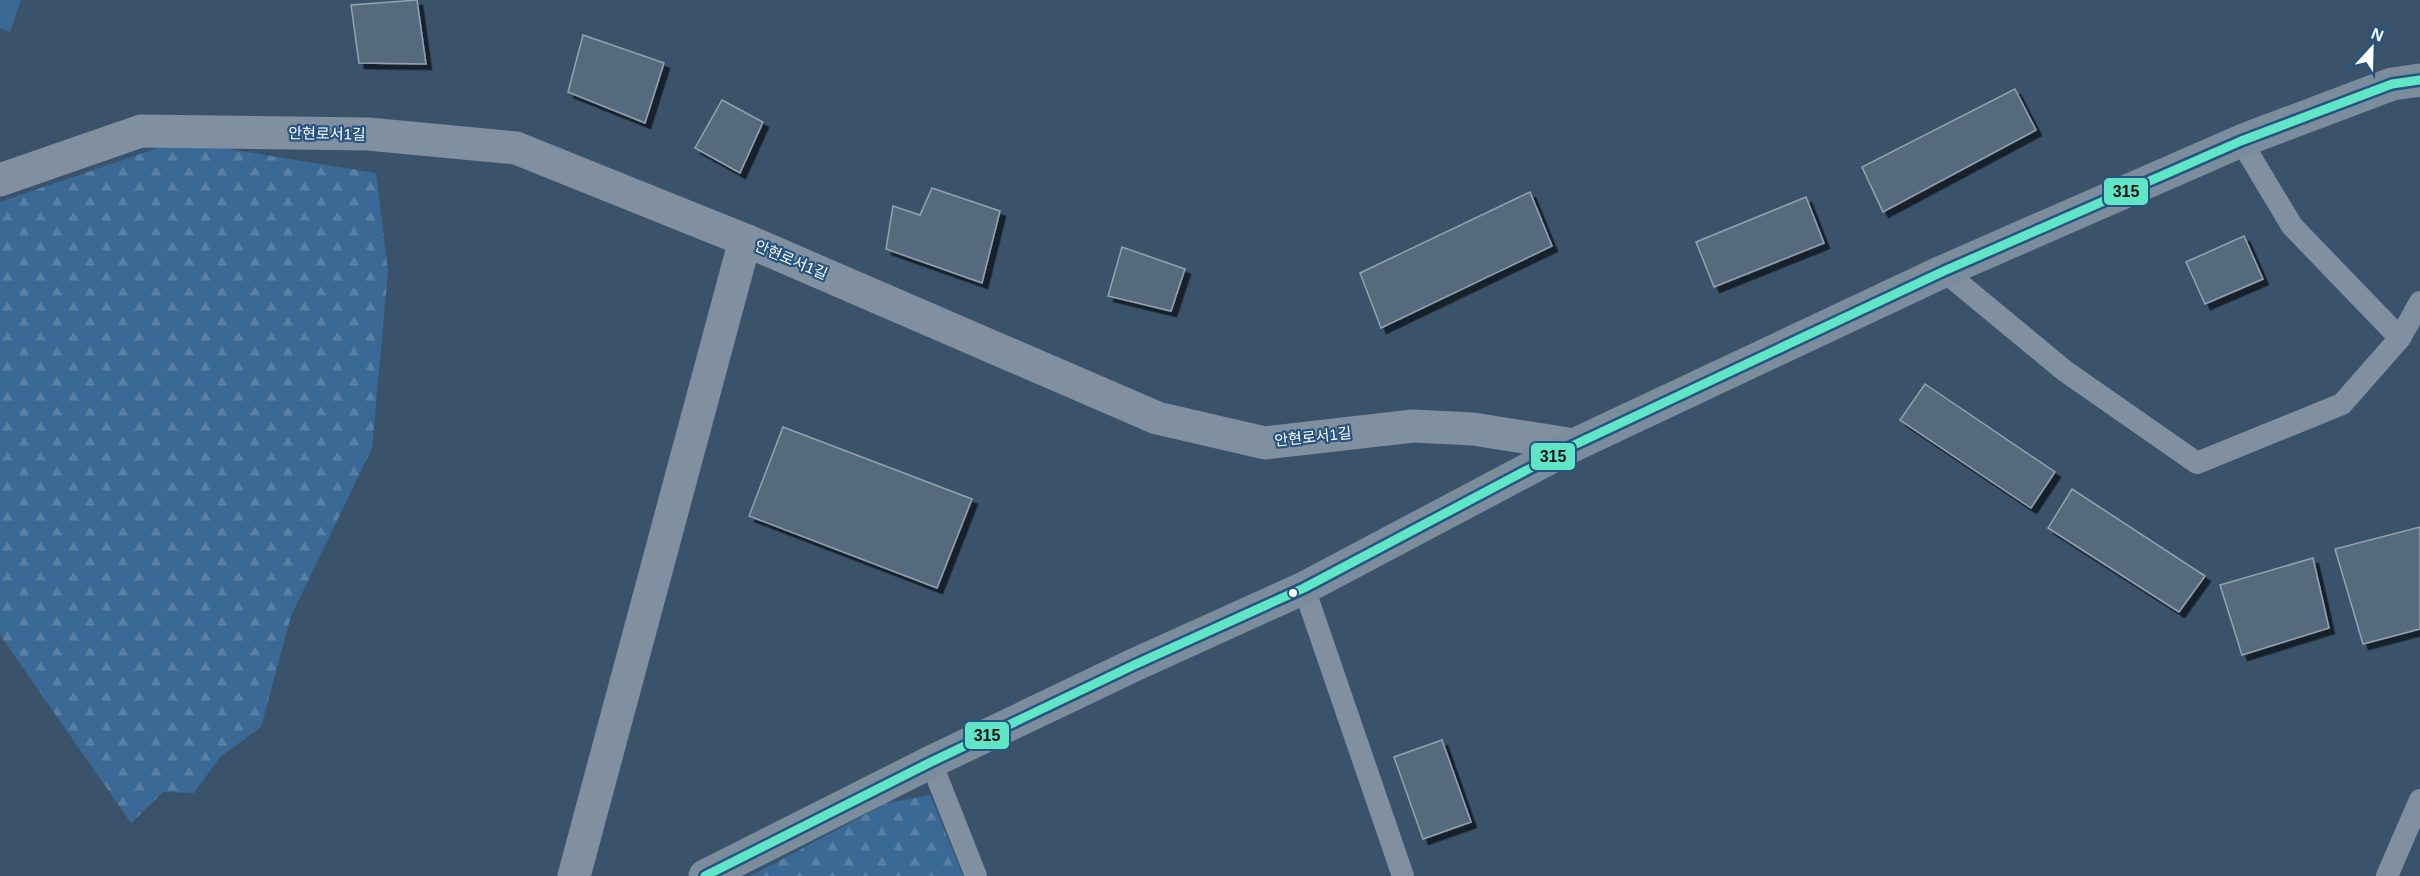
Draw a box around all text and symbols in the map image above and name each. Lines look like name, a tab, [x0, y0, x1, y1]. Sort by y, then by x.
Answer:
north arrow	[2342, 18, 2402, 78]
text: N	[2369, 25, 2386, 45]
street label: 안현로서1길	[288, 124, 366, 143]
line badge: 315	[2103, 177, 2149, 206]
text: 315	[2113, 183, 2139, 200]
street label: 안현로서1길	[752, 237, 830, 282]
street label: 안현로서1길	[1274, 424, 1352, 449]
line badge: 315	[1530, 442, 1576, 471]
text: 315	[1540, 448, 1566, 465]
unlabelled marker	[1287, 587, 1299, 599]
line badge: 315	[964, 721, 1010, 750]
text: 315	[974, 727, 1000, 744]

